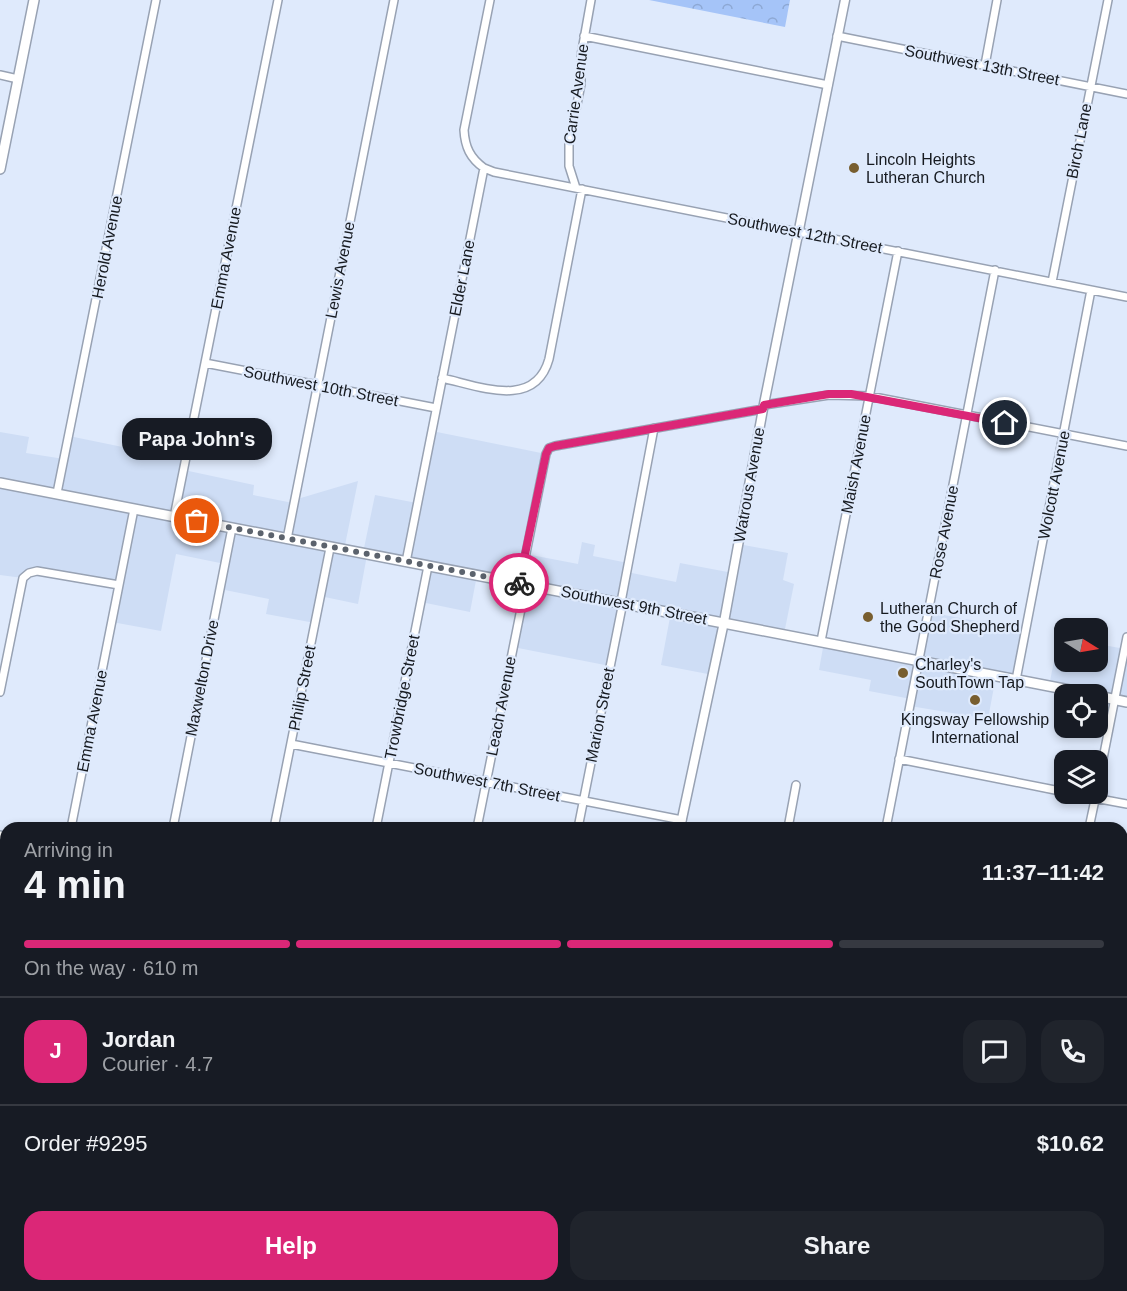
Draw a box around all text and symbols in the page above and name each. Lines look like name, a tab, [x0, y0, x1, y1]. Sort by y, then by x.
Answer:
street label: Southwest 13th Street	[903, 42, 1061, 88]
street label: Carrie Avenue	[561, 43, 591, 145]
street label: Birch Lane	[1063, 102, 1095, 180]
place label: Lincoln Heights Lutheran Church	[866, 151, 985, 186]
marker: Lincoln Heights Lutheran Church	[847, 161, 861, 175]
street label: Herold Avenue	[89, 194, 125, 300]
street label: Emma Avenue	[208, 205, 244, 311]
street label: Southwest 12th Street	[726, 210, 884, 256]
street label: Lewis Avenue	[322, 220, 358, 320]
street label: Elder Lane	[446, 238, 478, 318]
street label: Southwest 10th Street	[242, 363, 400, 409]
pin	[979, 397, 1030, 448]
icon: home	[988, 406, 1021, 439]
street label: Maish Avenue	[838, 413, 874, 515]
callout: Papa John's	[122, 419, 272, 461]
street label: Watrous Avenue	[731, 426, 768, 544]
text: Papa John's	[138, 428, 256, 450]
street label: Wolcott Avenue	[1035, 429, 1073, 541]
street label: Rose Avenue	[927, 484, 961, 580]
pin	[171, 495, 222, 546]
icon: bag	[180, 504, 213, 537]
courier	[489, 553, 549, 613]
icon: bike	[503, 567, 536, 600]
street label: Southwest 9th Street	[559, 582, 709, 628]
place label: Lutheran Church of the Good Shepherd	[880, 600, 1020, 635]
marker: Lutheran Church of the Good Shepherd	[861, 610, 875, 624]
street label: Maxwelton Drive	[182, 618, 222, 738]
north arrow	[1054, 618, 1108, 672]
map controls	[1054, 618, 1108, 804]
street label: Trowbridge Street	[382, 633, 423, 761]
street label: Philip Street	[285, 643, 319, 732]
street label: Leach Avenue	[483, 655, 519, 757]
place label: Charley's SouthTown Tap	[915, 656, 1024, 691]
street label: Marion Street	[582, 666, 618, 764]
marker: Charley's SouthTown Tap	[896, 666, 910, 680]
street label: Emma Avenue	[74, 668, 110, 774]
button: locate	[1054, 684, 1108, 738]
marker: Kingsway Fellowship International	[968, 693, 982, 707]
place label: Kingsway Fellowship International	[901, 711, 1049, 746]
button: layers	[1054, 750, 1108, 804]
street label: Southwest 7th Street	[412, 759, 562, 805]
text: Arriving in	[24, 839, 113, 861]
text: 11:37–11:42	[982, 860, 1104, 885]
text: 4 min	[24, 863, 126, 906]
text: On the way · 610 m	[24, 957, 199, 979]
button: chat	[963, 1020, 1026, 1083]
button: phone	[1041, 1020, 1104, 1083]
text: Jordan	[102, 1027, 175, 1052]
text: J	[49, 1038, 62, 1063]
text: Courier · 4.7	[102, 1053, 213, 1075]
text: Order #9295	[24, 1131, 148, 1156]
text: $10.62	[1037, 1131, 1104, 1156]
button: Help	[24, 1211, 558, 1280]
button: Share	[570, 1211, 1104, 1280]

